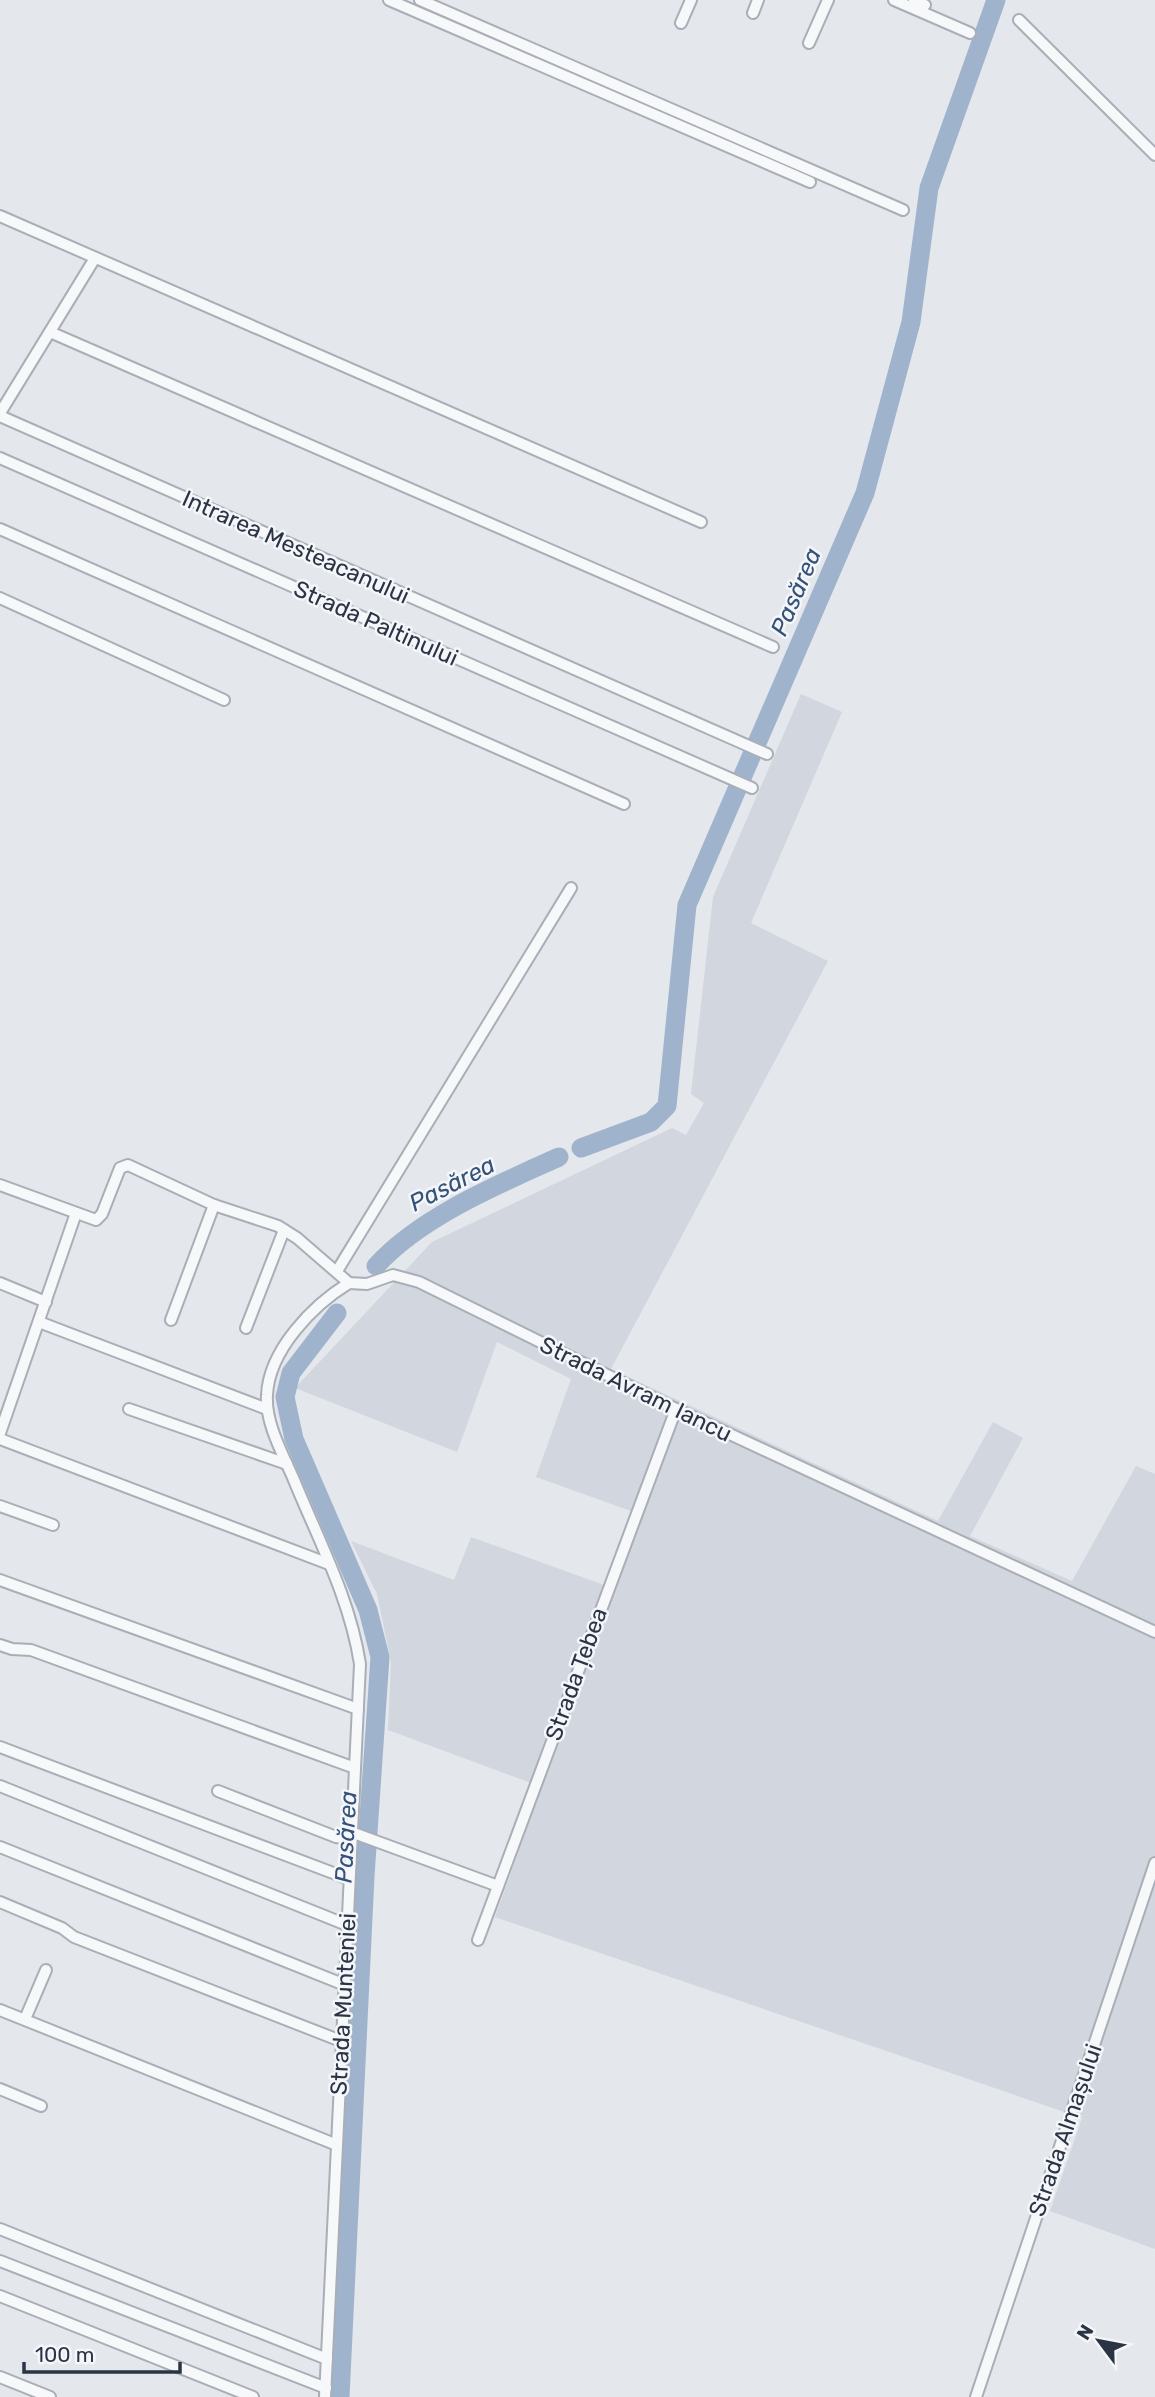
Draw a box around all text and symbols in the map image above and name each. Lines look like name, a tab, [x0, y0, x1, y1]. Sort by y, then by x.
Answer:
street label: Intrarea Mesteacanului	[178, 484, 414, 610]
water label: Pasărea	[765, 544, 827, 640]
street label: Strada Paltinului	[290, 574, 462, 672]
water label: Pasărea	[405, 1151, 499, 1217]
street label: Strada Avram Iancu	[535, 1330, 737, 1448]
street label: Strada Țebea	[539, 1604, 613, 1744]
water label: Pasărea	[330, 1790, 362, 1884]
street label: Strada Munteniei	[324, 1912, 362, 2096]
street label: Strada Almașului	[1022, 2040, 1108, 2220]
north arrow	[1064, 2306, 1134, 2376]
text: N	[1072, 2320, 1098, 2344]
scale bar	[24, 2330, 180, 2374]
text: 100 m	[35, 2342, 94, 2367]

